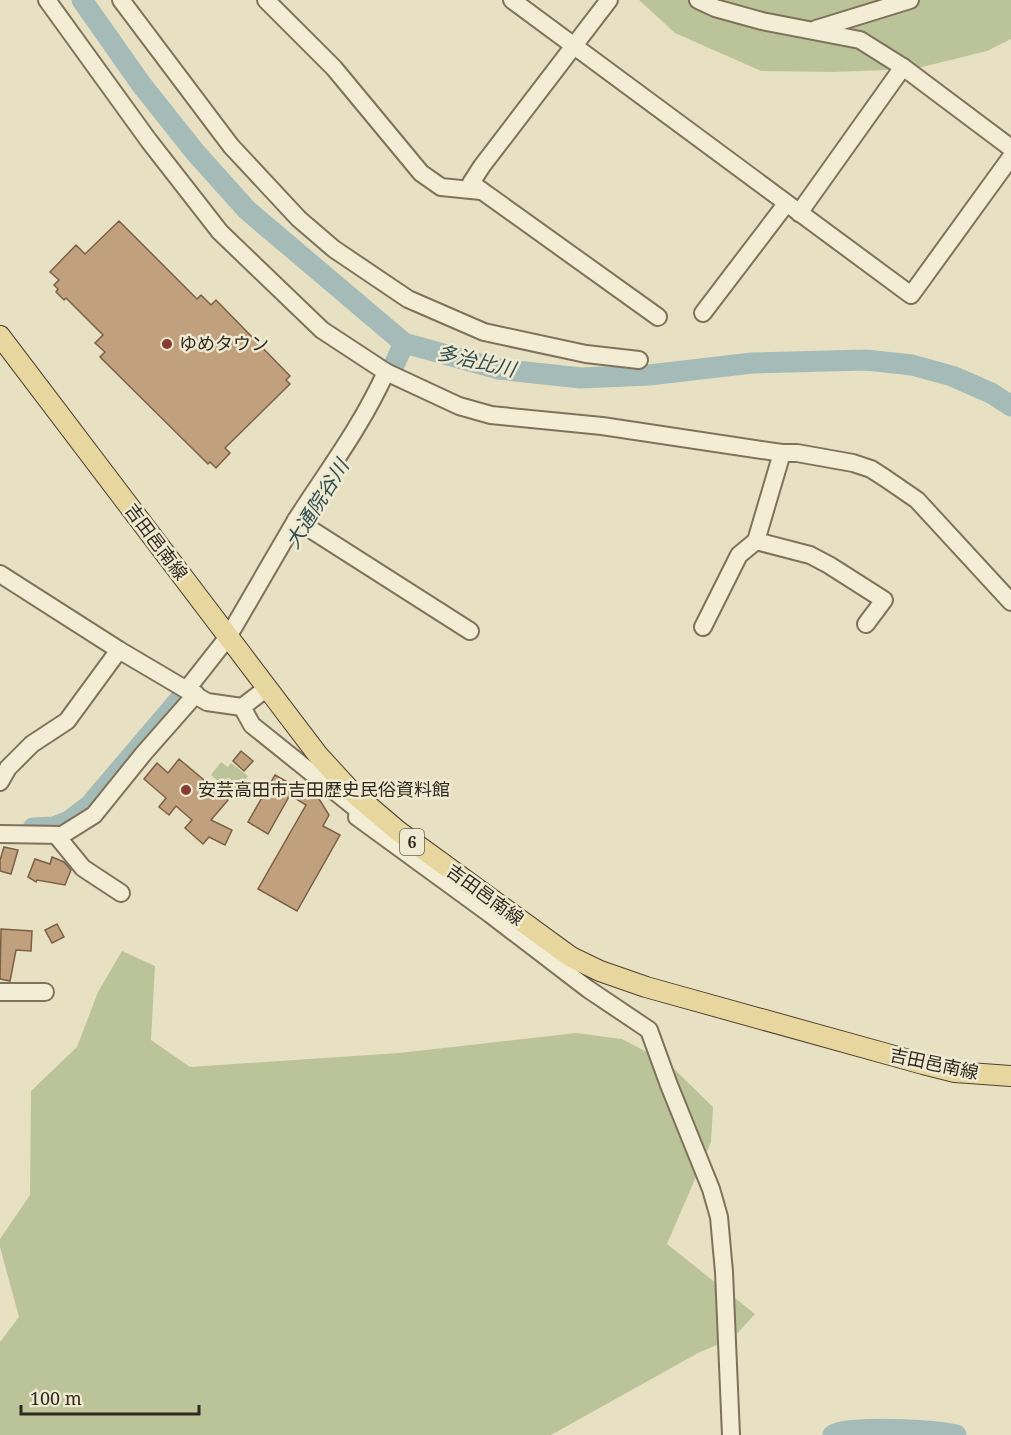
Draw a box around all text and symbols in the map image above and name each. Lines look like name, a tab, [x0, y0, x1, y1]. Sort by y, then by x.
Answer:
place label: ゆめタウン	[179, 331, 269, 355]
marker: ゆめタウン	[160, 337, 174, 351]
water label: 多治比川	[434, 338, 520, 383]
water label: 大通院谷川	[279, 452, 356, 553]
street label: 吉田邑南線	[120, 498, 193, 585]
place label: 安芸高田市吉田歴史民俗資料館	[198, 777, 450, 801]
marker: 安芸高田市吉田歴史民俗資料館	[179, 783, 193, 797]
road number: 6	[400, 829, 424, 855]
street label: 吉田邑南線	[442, 858, 529, 930]
street label: 吉田邑南線	[888, 1042, 981, 1084]
scale bar	[21, 1378, 200, 1416]
text: 100 m	[30, 1386, 82, 1410]

